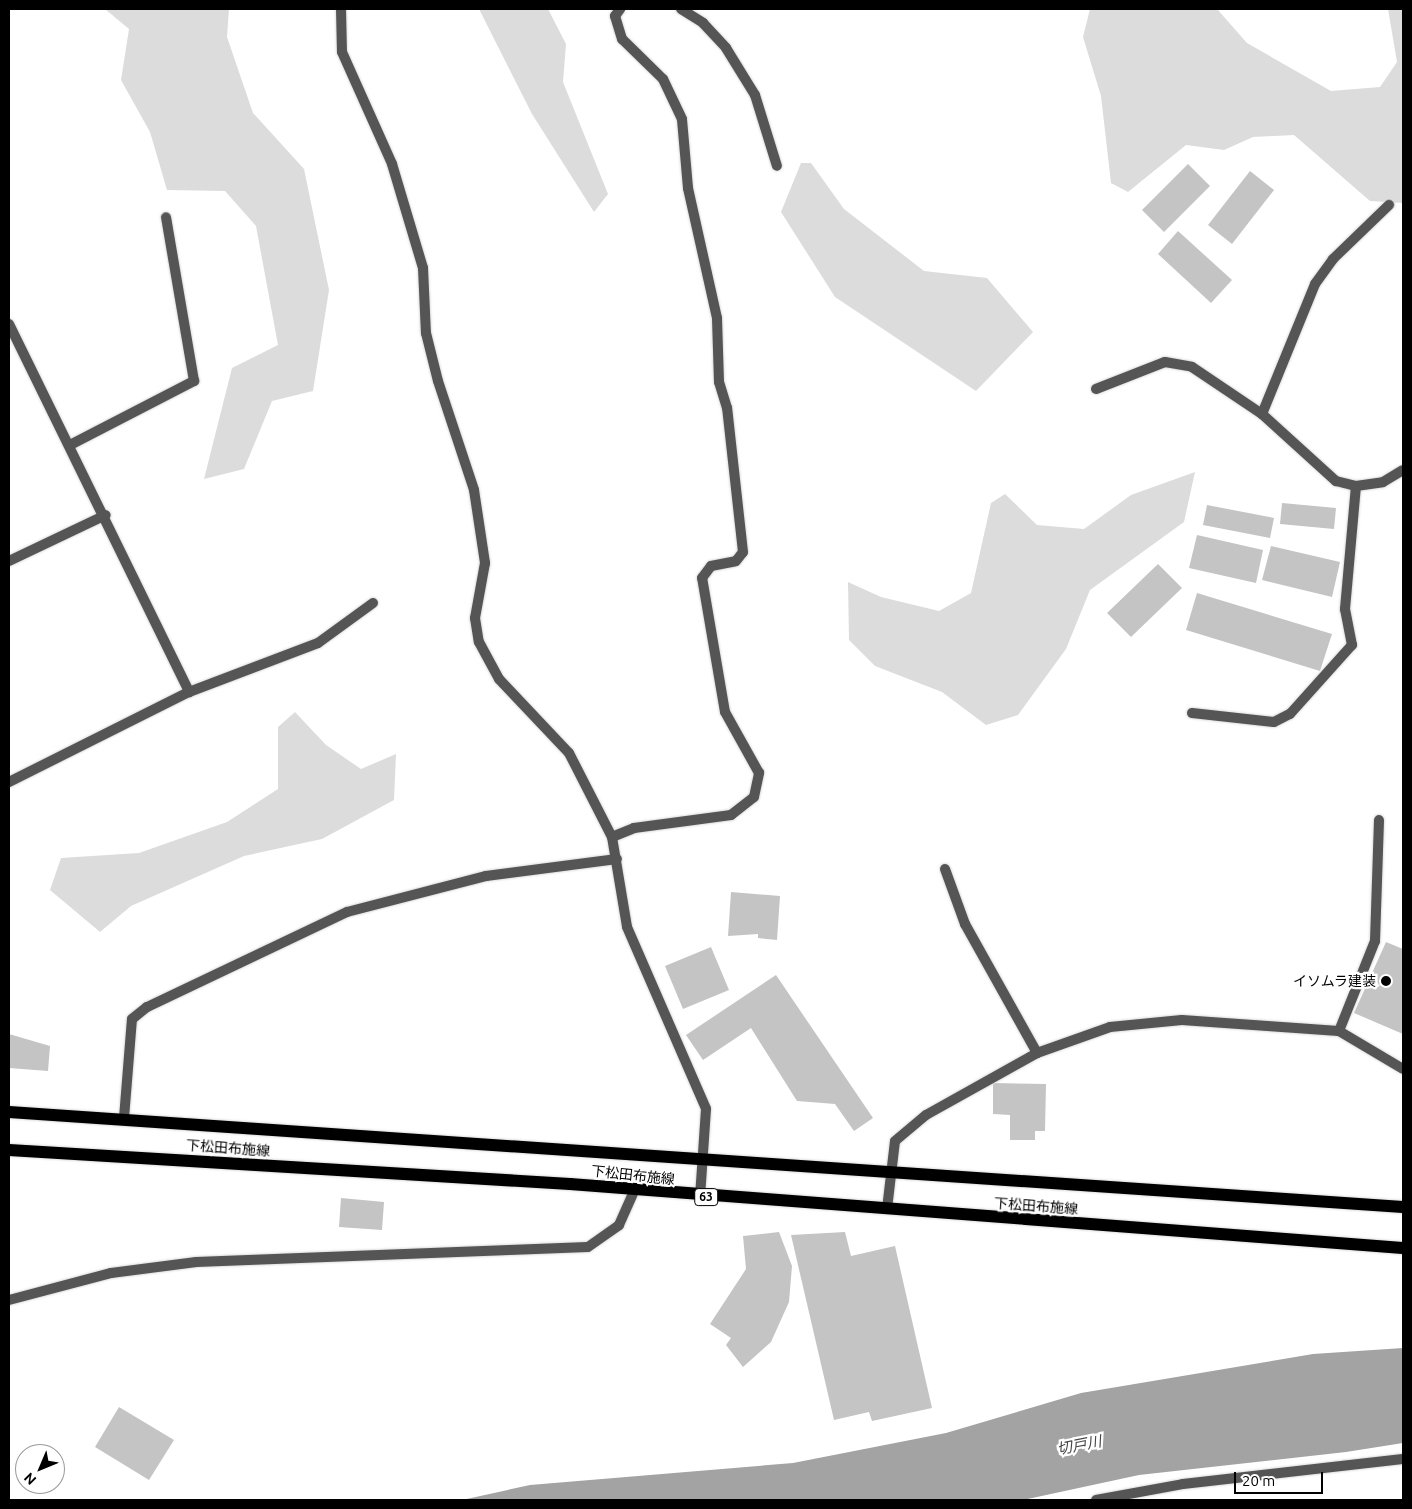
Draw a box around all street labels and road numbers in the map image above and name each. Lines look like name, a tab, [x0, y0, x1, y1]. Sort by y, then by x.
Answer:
street label: 下松田布施線	[186, 1137, 270, 1159]
street label: 下松田布施線	[590, 1162, 676, 1188]
road number: 63	[694, 1188, 718, 1206]
street label: 下松田布施線	[994, 1195, 1078, 1217]

